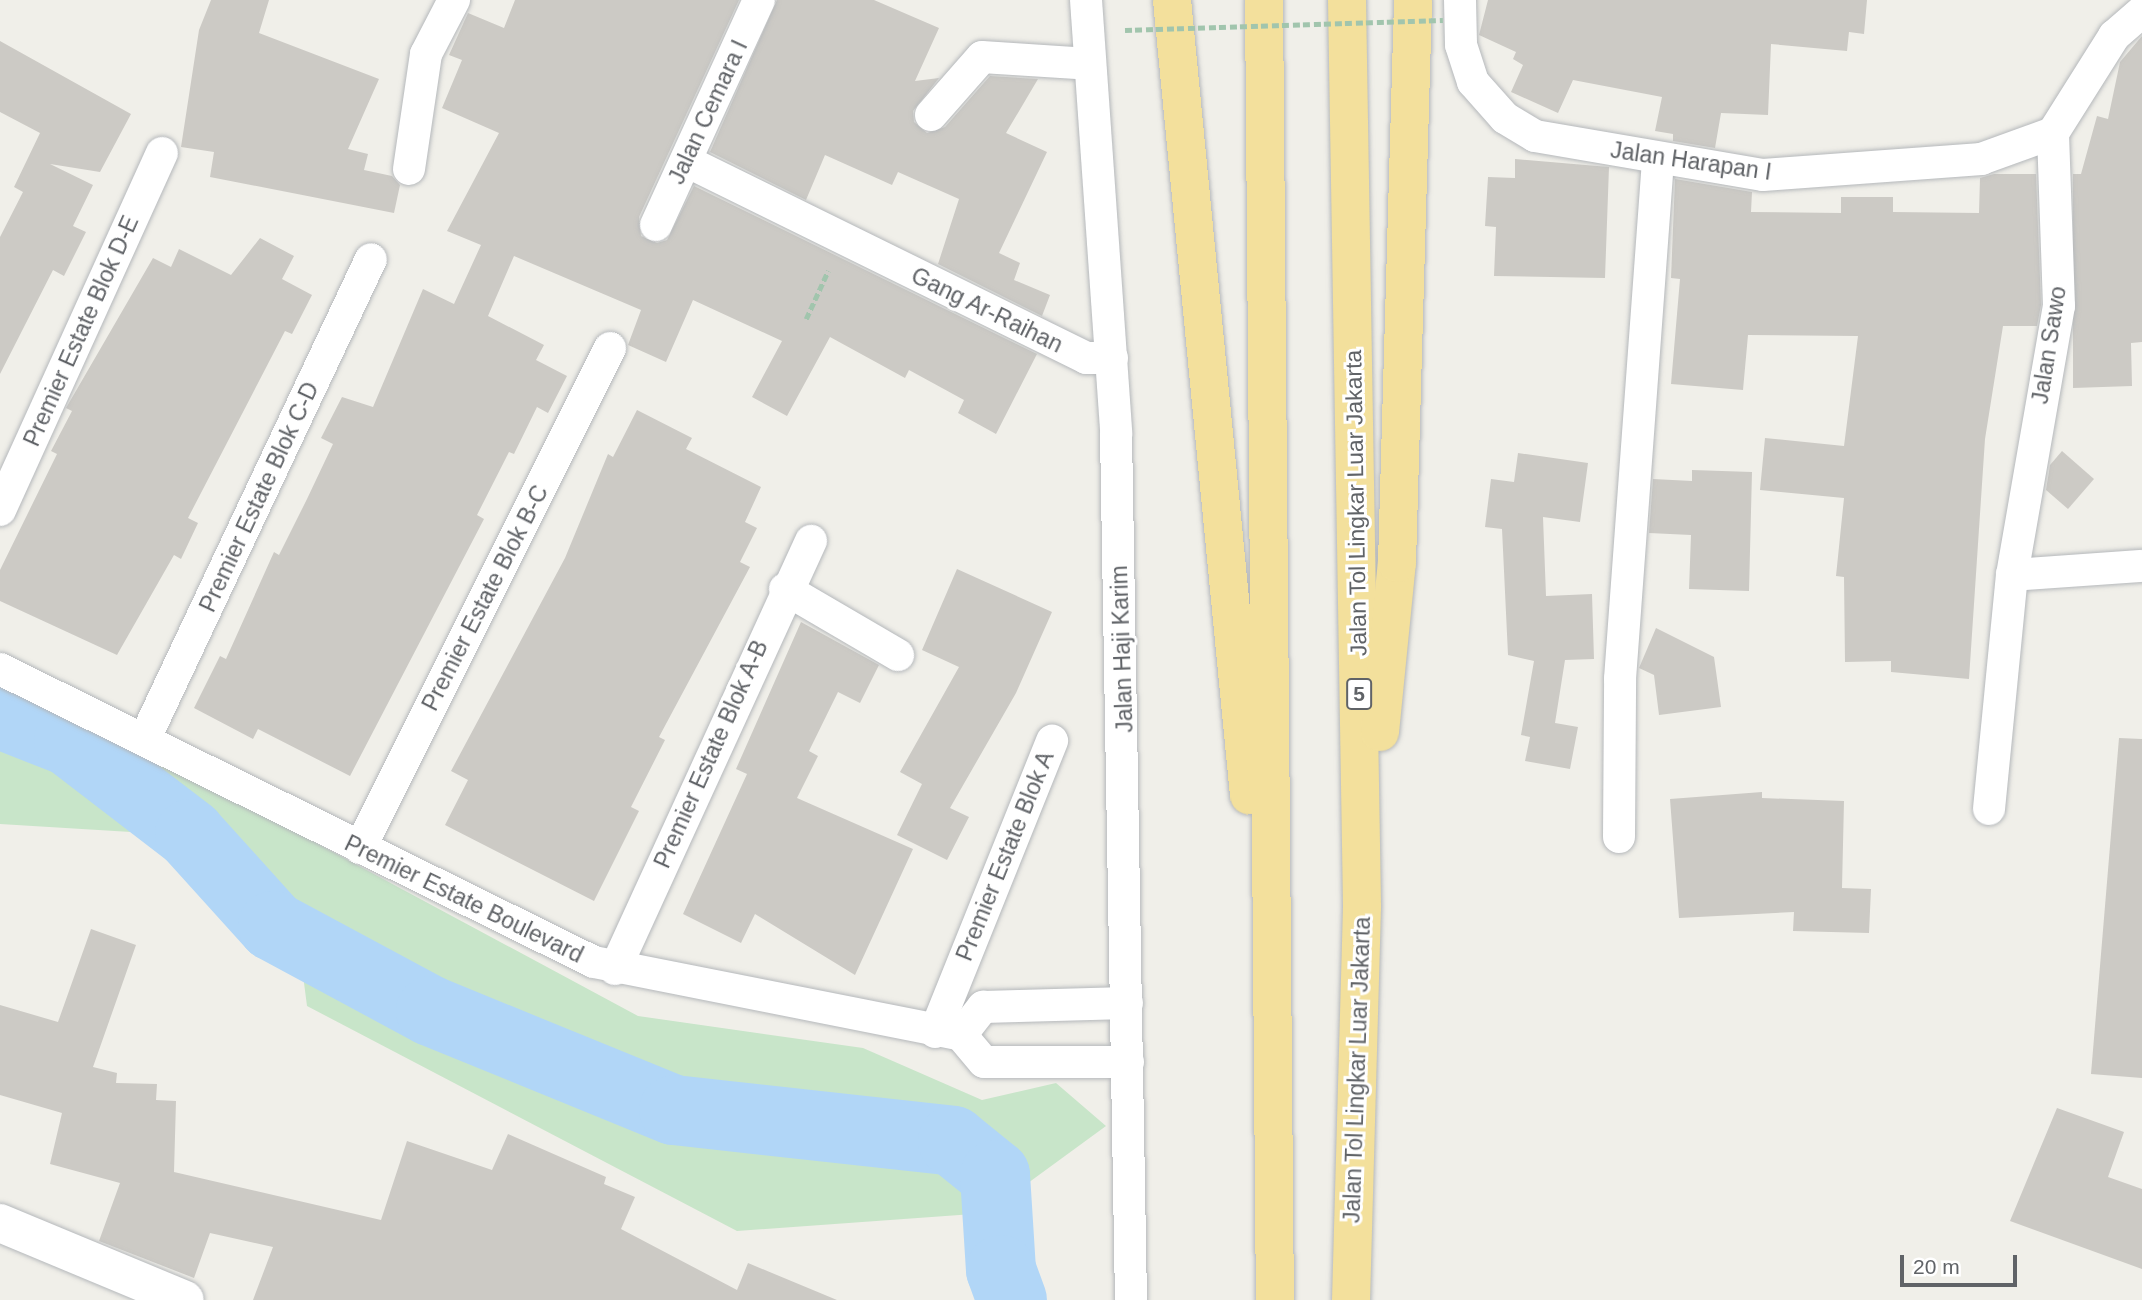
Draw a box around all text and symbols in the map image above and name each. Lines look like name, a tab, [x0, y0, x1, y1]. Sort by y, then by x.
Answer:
street label: Jalan Cemara I	[663, 35, 753, 189]
street label: Jalan Harapan I	[1609, 136, 1773, 186]
street label: Premier Estate Blok D-E	[18, 212, 144, 450]
street label: Gang Ar-Raihan	[906, 261, 1068, 359]
street label: Jalan Sawo	[2026, 284, 2072, 406]
street label: Jalan Tol Lingkar Luar Jakarta	[1340, 349, 1372, 657]
street label: Premier Estate Blok C-D	[194, 378, 324, 616]
street label: Premier Estate Blok B-C	[416, 481, 554, 715]
street label: Jalan Haji Karim	[1105, 565, 1139, 733]
street label: Premier Estate Blok A-B	[648, 635, 774, 873]
road number: 5	[1345, 676, 1373, 712]
street label: Premier Estate Blok A	[950, 747, 1060, 965]
street label: Premier Estate Boulevard	[340, 829, 588, 969]
street label: Jalan Tol Lingkar Luar Jakarta	[1338, 916, 1376, 1224]
scale bar	[1904, 1240, 2021, 1284]
text: 20 m	[1913, 1255, 1960, 1278]

